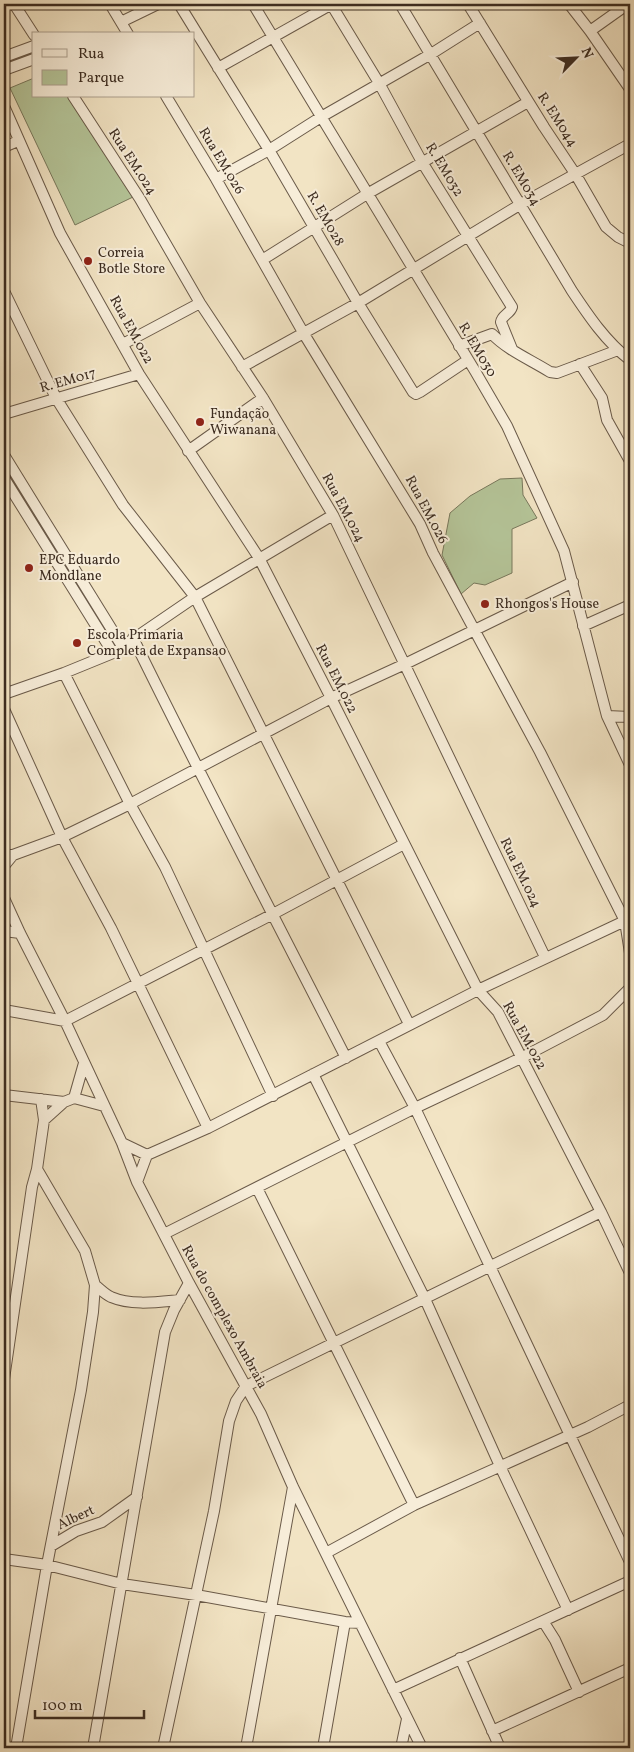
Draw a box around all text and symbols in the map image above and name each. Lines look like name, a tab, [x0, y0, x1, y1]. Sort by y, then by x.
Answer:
legend	[32, 32, 195, 98]
north arrow	[552, 32, 602, 82]
text: Rua	[78, 44, 104, 65]
text: N	[576, 45, 597, 62]
text: Parque	[78, 68, 124, 89]
street label: R. EM044	[532, 89, 582, 151]
street label: Rua EM.026	[194, 124, 248, 198]
street label: Rua EM.024	[103, 125, 161, 199]
street label: R. EM032	[420, 139, 468, 201]
street label: R. EM034	[497, 148, 545, 210]
street label: R. EM028	[302, 188, 348, 250]
place label: Correia Botle Store	[98, 244, 166, 279]
marker: Correia Botle Store	[82, 255, 94, 267]
street label: Rua EM.022	[104, 292, 158, 368]
street label: R. EM030	[453, 319, 501, 381]
street label: R. EM017	[38, 364, 99, 398]
place label: Fundação Wiwanana	[210, 405, 276, 440]
marker: Fundação Wiwanana	[194, 416, 206, 428]
street label: Rua EM.024	[317, 470, 369, 546]
street label: Rua EM.026	[400, 472, 452, 548]
place label: EPC Eduardo Mondlane	[39, 551, 120, 586]
marker: EPC Eduardo Mondlane	[23, 562, 35, 574]
place label: Rhongos's House	[495, 595, 599, 614]
marker: Rhongos's House	[479, 598, 491, 610]
place label: Escola Primaria Completa de Expansao	[87, 626, 226, 661]
marker: Escola Primaria Completa de Expansao	[71, 637, 83, 649]
street label: Rua EM.022	[310, 641, 362, 717]
street label: Rua EM.024	[495, 835, 545, 911]
street label: Rua EM.022	[497, 998, 551, 1074]
street label: Rua do complexo Ambraia	[177, 1242, 271, 1392]
street label: Albert	[54, 1501, 98, 1535]
scale bar	[35, 1687, 144, 1719]
text: 100 m	[42, 1696, 82, 1717]

